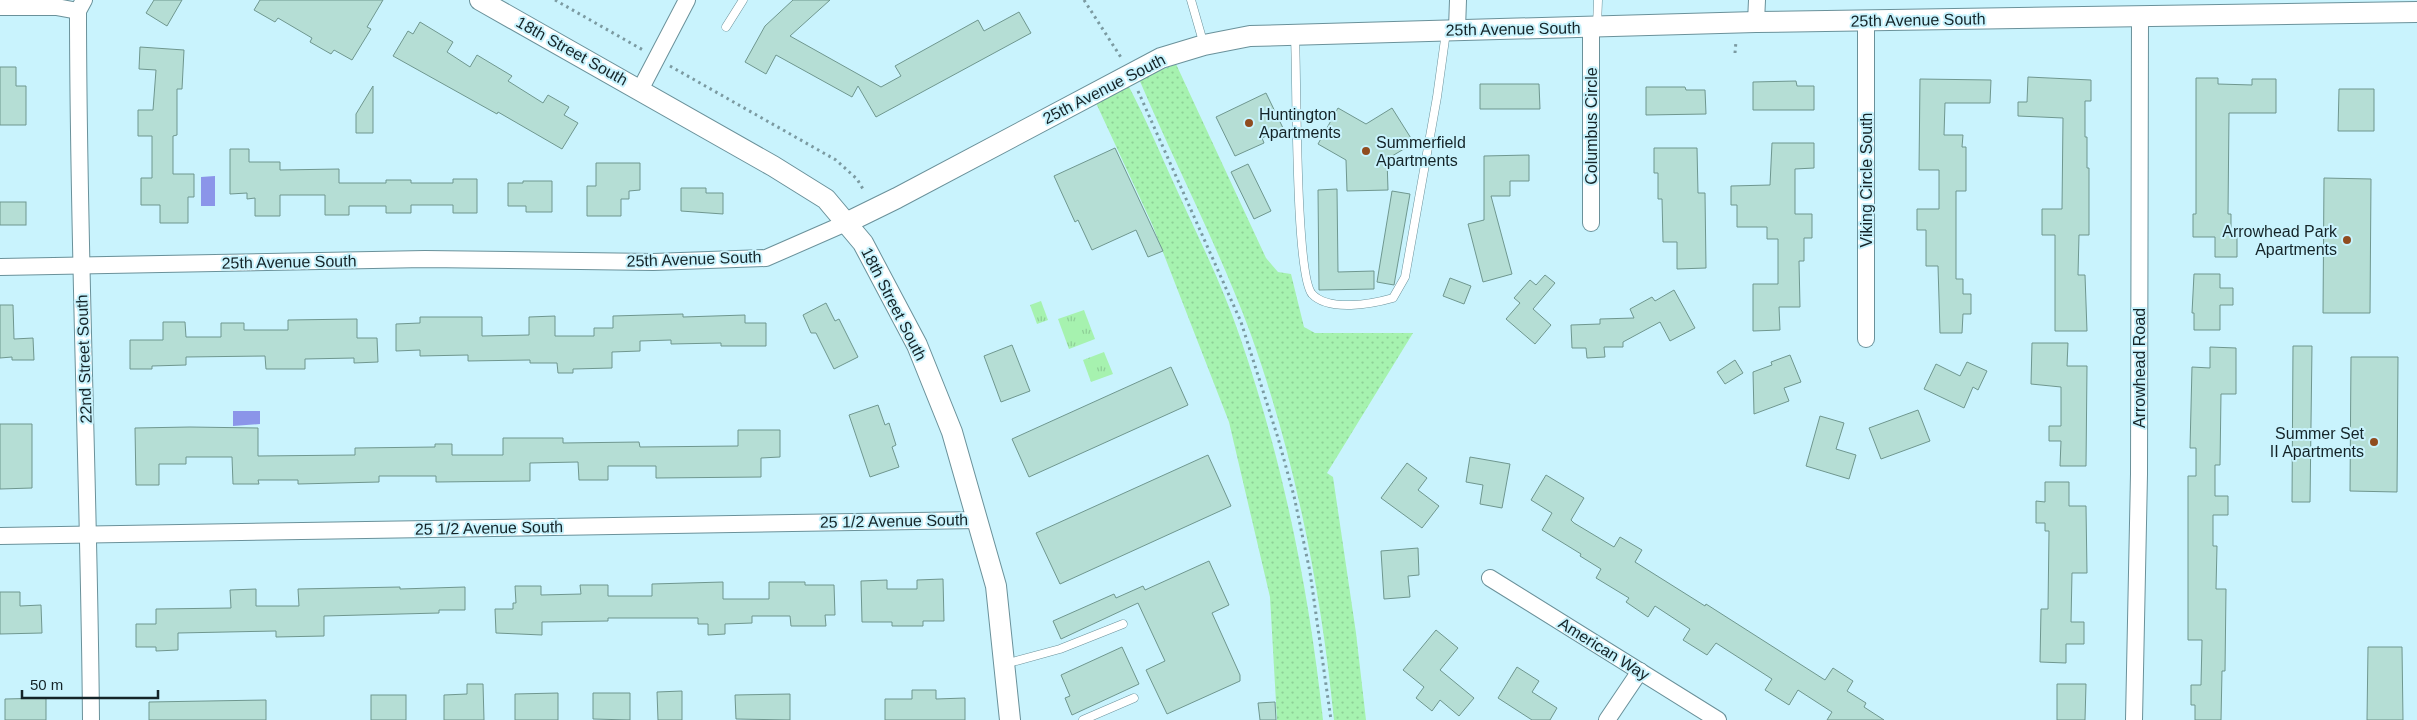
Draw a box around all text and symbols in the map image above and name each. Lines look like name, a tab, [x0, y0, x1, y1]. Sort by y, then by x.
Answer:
street label: 25th Avenue South	[1850, 10, 1986, 30]
street label: 18th Street South	[513, 13, 631, 89]
street label: 25th Avenue South	[1445, 19, 1581, 39]
street label: 25th Avenue South	[1040, 51, 1168, 127]
street label: Columbus Circle	[1583, 67, 1600, 185]
place label: Huntington Apartments	[1259, 106, 1341, 141]
street label: Viking Circle South	[1858, 113, 1875, 247]
marker: Huntington Apartments	[1243, 117, 1255, 129]
place label: Summerfield Apartments	[1376, 134, 1466, 169]
marker: Summerfield Apartments	[1360, 145, 1372, 157]
place label: Arrowhead Park Apartments	[2222, 223, 2338, 258]
marker: Arrowhead Park Apartments	[2341, 234, 2353, 246]
street label: 18th Street South	[858, 245, 930, 363]
street label: 25th Avenue South	[626, 248, 762, 270]
street label: 25th Avenue South	[221, 252, 357, 272]
street label: 22nd Street South	[73, 294, 95, 424]
street label: Arrowhead Road	[2131, 308, 2148, 428]
place label: Summer Set II Apartments	[2270, 425, 2365, 460]
marker: Summer Set II Apartments	[2368, 436, 2380, 448]
street label: 25 1/2 Avenue South	[820, 511, 968, 531]
street label: 25 1/2 Avenue South	[415, 518, 563, 538]
street label: American Way	[1556, 614, 1652, 684]
scale bar	[22, 668, 159, 700]
text: 50 m	[30, 676, 63, 693]

